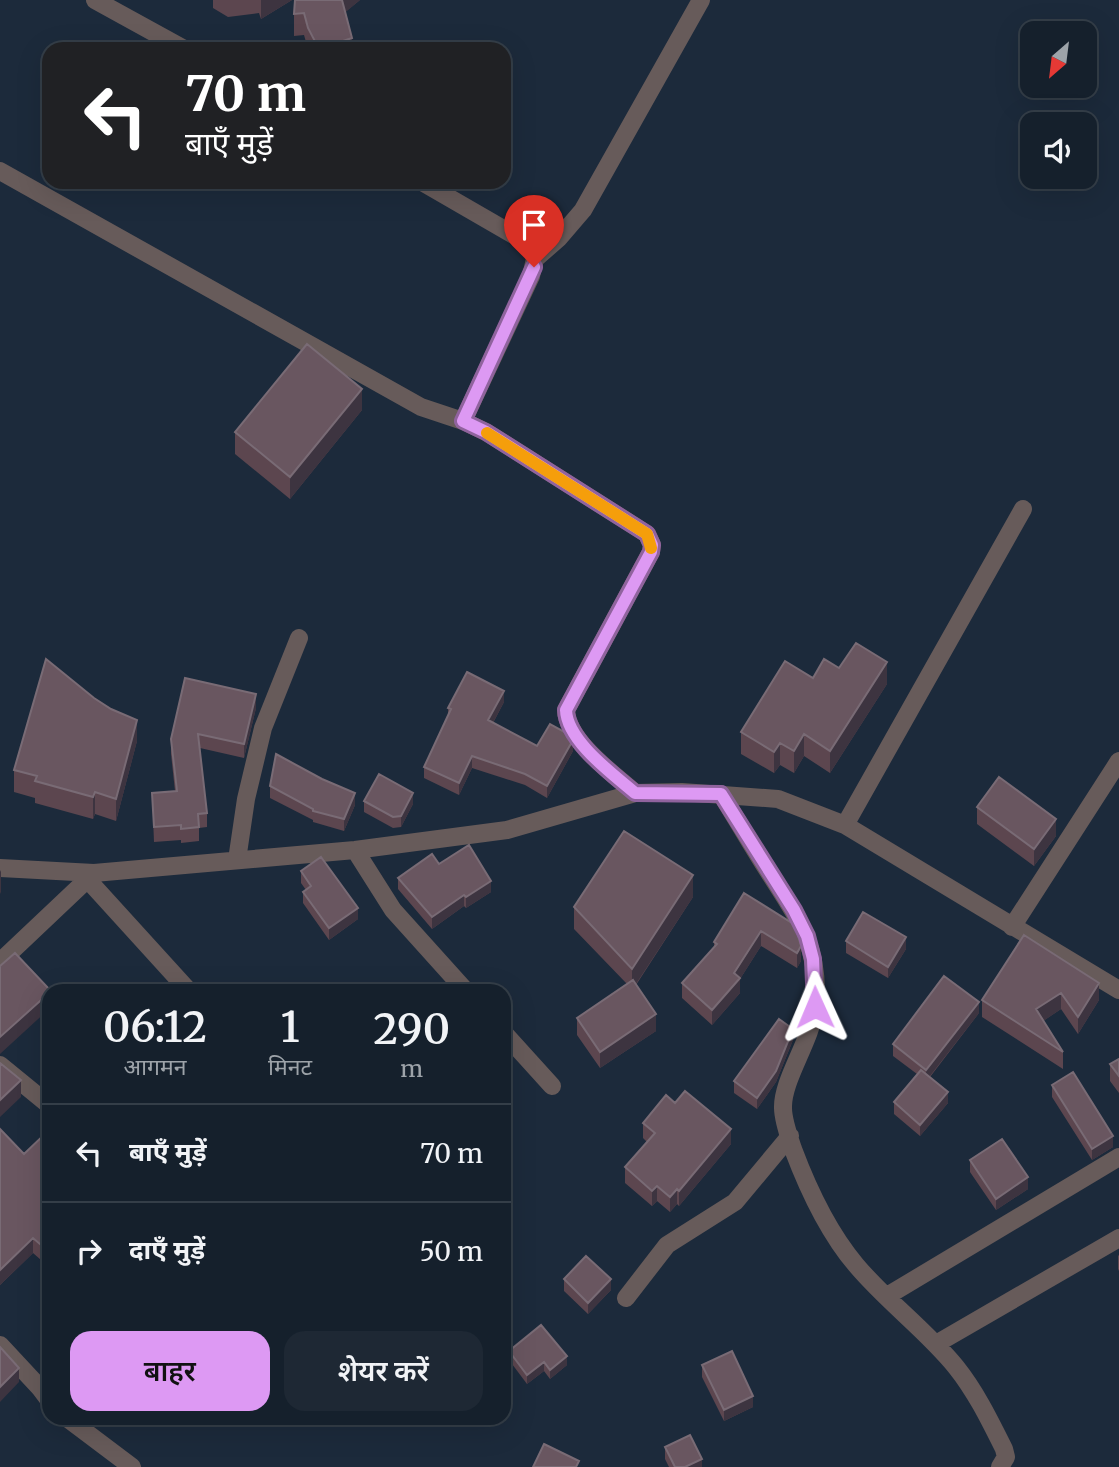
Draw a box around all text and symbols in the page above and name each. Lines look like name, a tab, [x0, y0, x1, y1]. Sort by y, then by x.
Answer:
north arrow	[1020, 21, 1097, 98]
map controls	[1020, 21, 1097, 189]
text: 70 m	[185, 63, 306, 124]
icon: left	[70, 70, 161, 161]
button: sound	[1020, 112, 1097, 189]
text: बाएँ मुड़ें	[185, 124, 273, 164]
pin	[504, 195, 564, 267]
icon: arrive	[515, 206, 553, 244]
position arrow	[778, 970, 852, 1044]
text: 06:12	[103, 1001, 207, 1053]
text: 1	[281, 1001, 300, 1053]
text: 290	[373, 1003, 450, 1055]
text: आगमन	[124, 1052, 187, 1081]
text: मिनट	[268, 1052, 312, 1081]
text: m	[400, 1054, 423, 1083]
icon: left	[70, 1134, 108, 1172]
text: बाएँ मुड़ें	[129, 1135, 206, 1168]
text: 70 m	[420, 1137, 483, 1170]
icon: right	[70, 1232, 108, 1270]
text: दाएँ मुड़ें	[129, 1233, 205, 1266]
text: 50 m	[419, 1235, 483, 1268]
button: बाहर	[70, 1331, 270, 1411]
button: शेयर करें	[284, 1331, 483, 1411]

